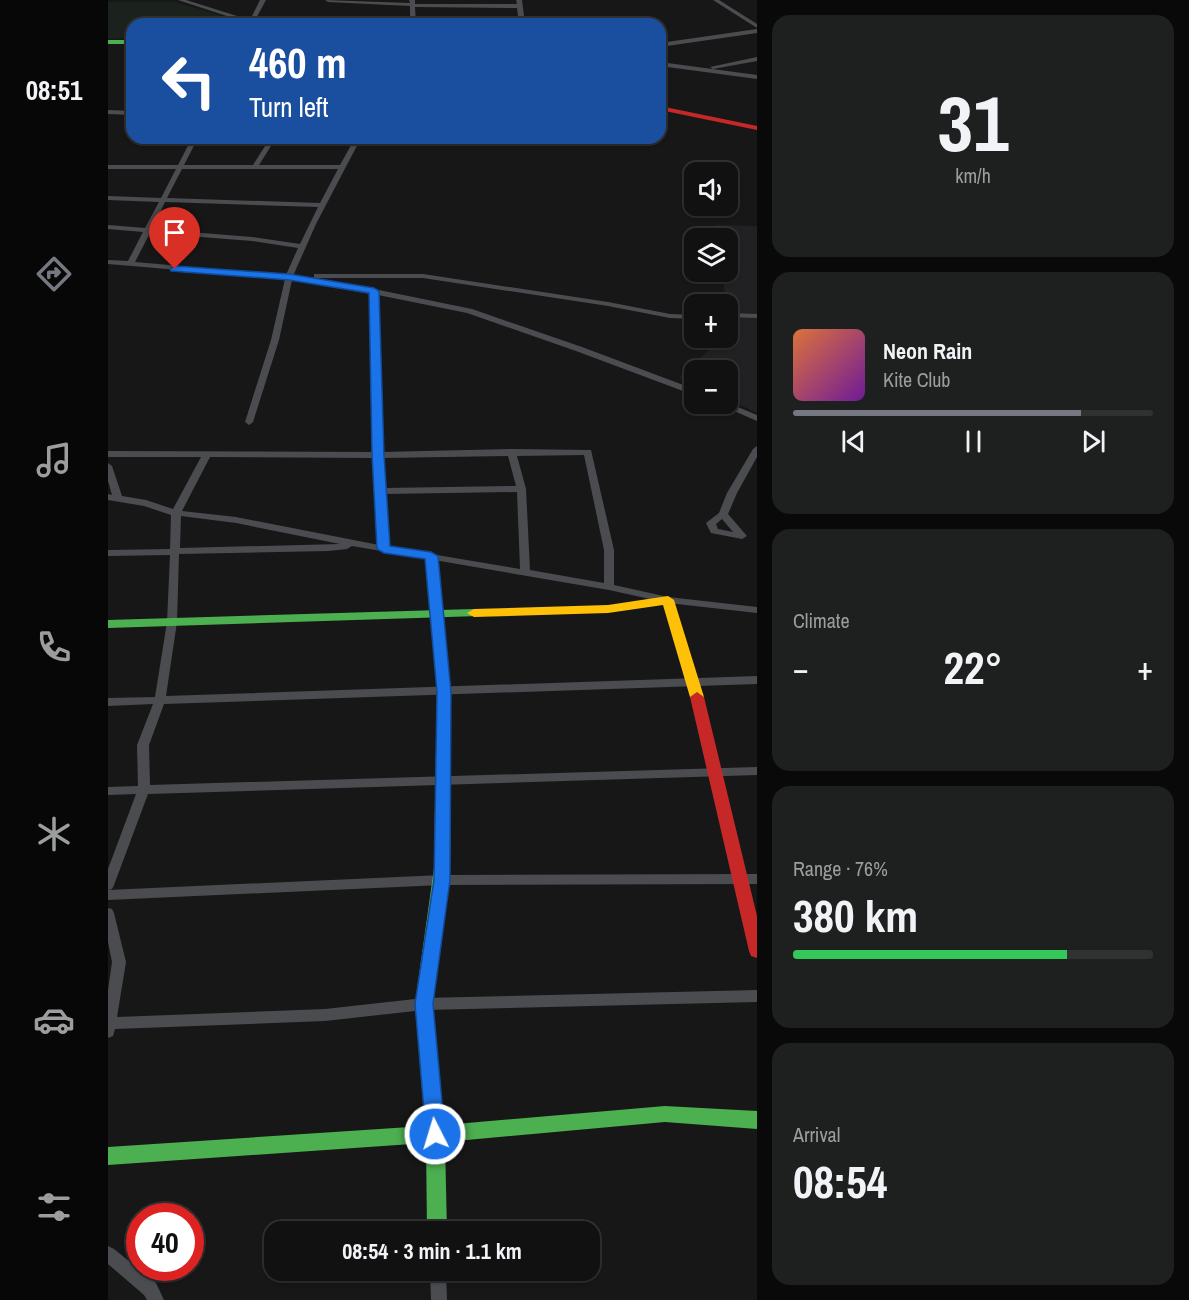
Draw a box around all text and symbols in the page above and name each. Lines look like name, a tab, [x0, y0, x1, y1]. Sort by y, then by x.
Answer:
text: 460 m	[249, 35, 347, 91]
icon: left	[150, 42, 228, 120]
text: 31	[937, 70, 1009, 175]
text: 08:51	[26, 72, 82, 108]
text: Turn left	[249, 89, 328, 125]
map controls	[684, 162, 738, 414]
button: sound	[684, 162, 738, 216]
text: km/h	[955, 162, 991, 189]
pin	[149, 207, 200, 269]
icon: arrive	[158, 216, 191, 249]
button: layers	[684, 228, 738, 282]
icon: directions	[33, 253, 75, 295]
button: +	[684, 294, 738, 348]
text: Neon Rain	[883, 336, 972, 366]
button: −	[684, 360, 738, 414]
text: Kite Club	[883, 366, 950, 393]
icon: previous	[837, 425, 870, 458]
icon: pause	[957, 425, 990, 458]
icon: next	[1077, 425, 1110, 458]
icon: music	[33, 439, 75, 481]
text: Climate	[793, 607, 850, 634]
icon: phone	[33, 626, 75, 668]
text: 22°	[943, 637, 1003, 698]
text: −	[793, 646, 809, 690]
text: +	[1137, 646, 1153, 690]
icon: climate	[33, 813, 75, 855]
text: Range · 76%	[793, 855, 888, 882]
text: 380 km	[793, 885, 918, 946]
icon: car	[33, 999, 75, 1041]
position arrow	[403, 1102, 467, 1166]
text: Arrival	[793, 1121, 840, 1148]
text: 08:54	[793, 1151, 887, 1212]
icon: filters	[33, 1186, 75, 1228]
speed limit sign: 40	[126, 1203, 204, 1281]
text: 08:54 · 3 min · 1.1 km	[342, 1236, 522, 1266]

